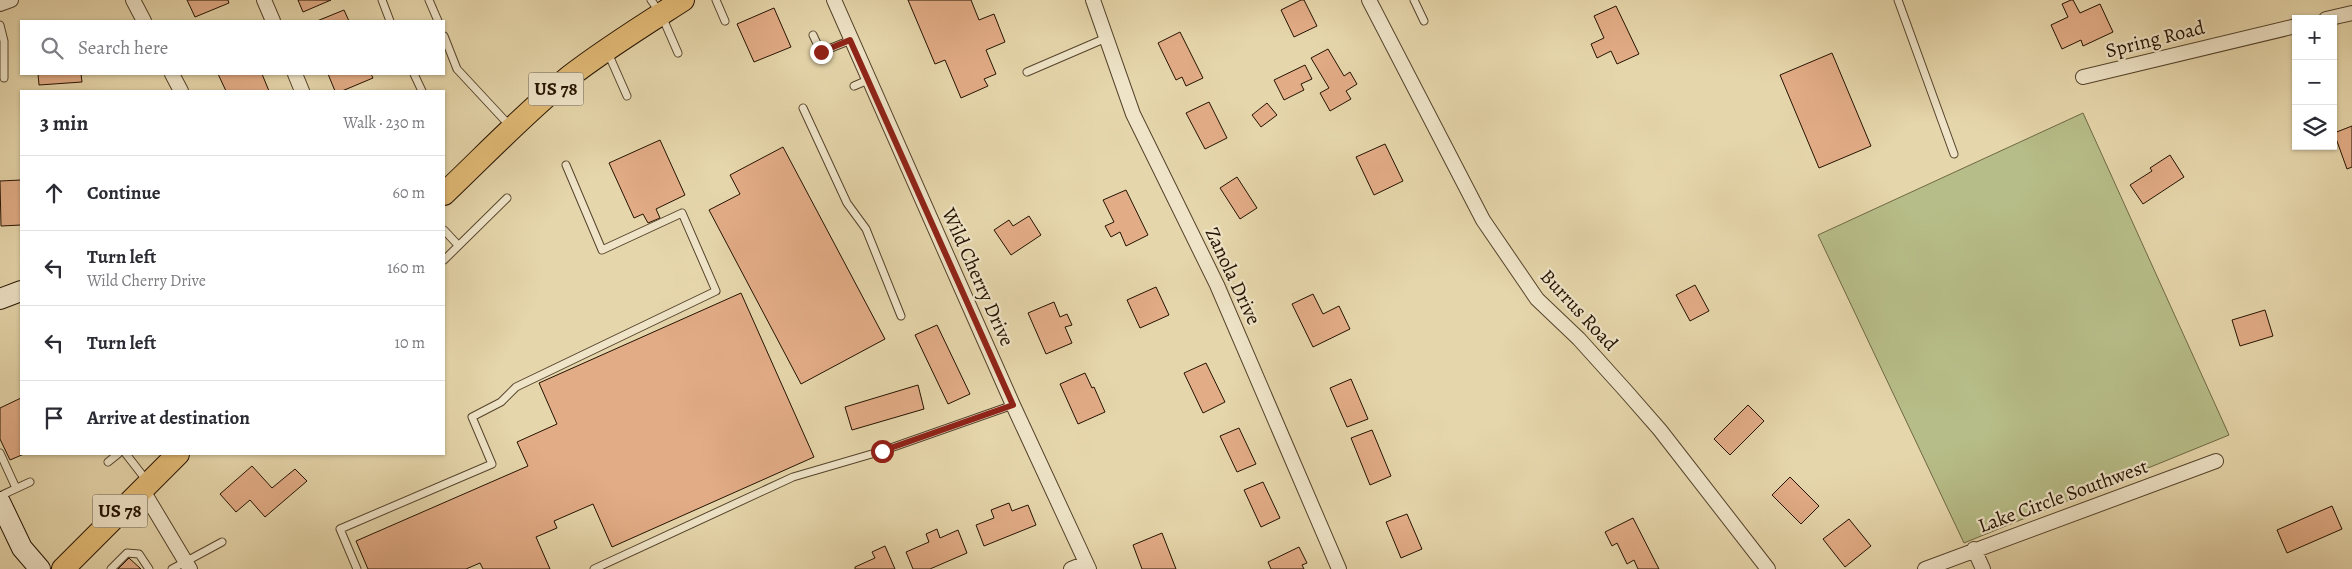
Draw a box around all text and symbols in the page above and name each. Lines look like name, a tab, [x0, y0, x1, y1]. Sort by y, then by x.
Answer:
street label: Spring Road	[2103, 14, 2208, 64]
map controls	[2292, 15, 2337, 150]
button: +	[2292, 15, 2337, 60]
search box	[20, 20, 445, 75]
icon: search	[38, 34, 66, 62]
text: Search here	[78, 35, 168, 61]
route end	[810, 41, 833, 64]
button: −	[2292, 60, 2337, 105]
road number: US 78	[528, 72, 584, 106]
button: layers	[2292, 105, 2337, 150]
text: 3 min	[40, 109, 88, 137]
text: Walk · 230 m	[343, 112, 425, 134]
icon: ahead	[40, 179, 68, 207]
text: Continue	[87, 180, 161, 206]
text: 60 m	[393, 182, 425, 204]
street label: Wild Cherry Drive	[935, 203, 1021, 350]
street label: Zanola Drive	[1199, 223, 1267, 329]
text: Turn left	[87, 244, 156, 270]
icon: left	[40, 254, 68, 282]
text: 160 m	[387, 257, 425, 279]
street label: Burrus Road	[1534, 263, 1624, 357]
text: Wild Cherry Drive	[87, 270, 206, 292]
icon: left	[40, 329, 68, 357]
text: Turn left	[87, 330, 156, 356]
text: 10 m	[395, 332, 425, 354]
icon: arrive	[40, 404, 68, 432]
text: Arrive at destination	[87, 405, 250, 431]
route start	[871, 440, 894, 463]
street label: Lake Circle Southwest	[1974, 453, 2152, 539]
road number: US 78	[92, 494, 148, 528]

